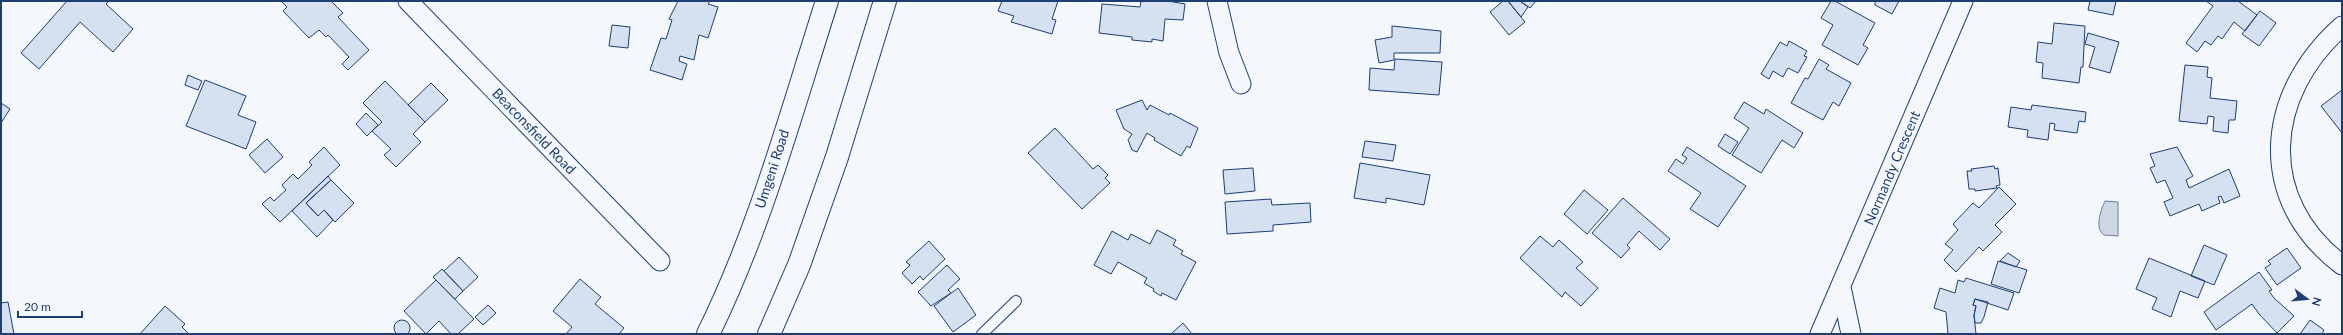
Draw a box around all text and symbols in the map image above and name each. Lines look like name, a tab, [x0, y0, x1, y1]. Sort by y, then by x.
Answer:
street label: Beaconsfield Road	[489, 84, 580, 177]
street label: Normandy Crescent	[1860, 108, 1923, 227]
street label: Umgeni Road	[751, 127, 792, 210]
north arrow	[2287, 279, 2327, 319]
scale bar	[18, 293, 82, 319]
text: N	[2310, 296, 2325, 308]
text: 20 m	[24, 299, 51, 314]

